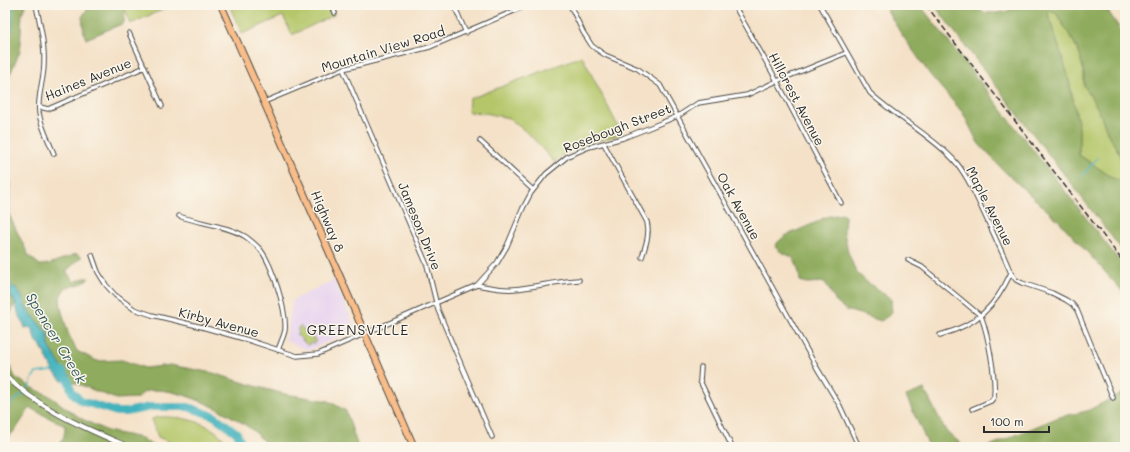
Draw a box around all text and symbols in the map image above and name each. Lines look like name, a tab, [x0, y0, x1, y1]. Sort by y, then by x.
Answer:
street label: Mountain View Road	[319, 22, 447, 75]
street label: Hillcrest Avenue	[766, 49, 829, 148]
street label: Haines Avenue	[42, 53, 134, 104]
street label: Rosebough Street	[561, 99, 673, 156]
street label: Maple Avenue	[963, 163, 1018, 248]
street label: Oak Avenue	[714, 169, 765, 242]
street label: Jameson Drive	[395, 179, 446, 272]
street label: Highway 8	[308, 188, 349, 254]
water label: Spencer Creek	[22, 289, 91, 387]
street label: Kirby Avenue	[177, 303, 261, 340]
district label: GREENSVILLE	[307, 320, 409, 339]
scale bar	[984, 408, 1049, 434]
text: 100 m	[990, 413, 1024, 429]

